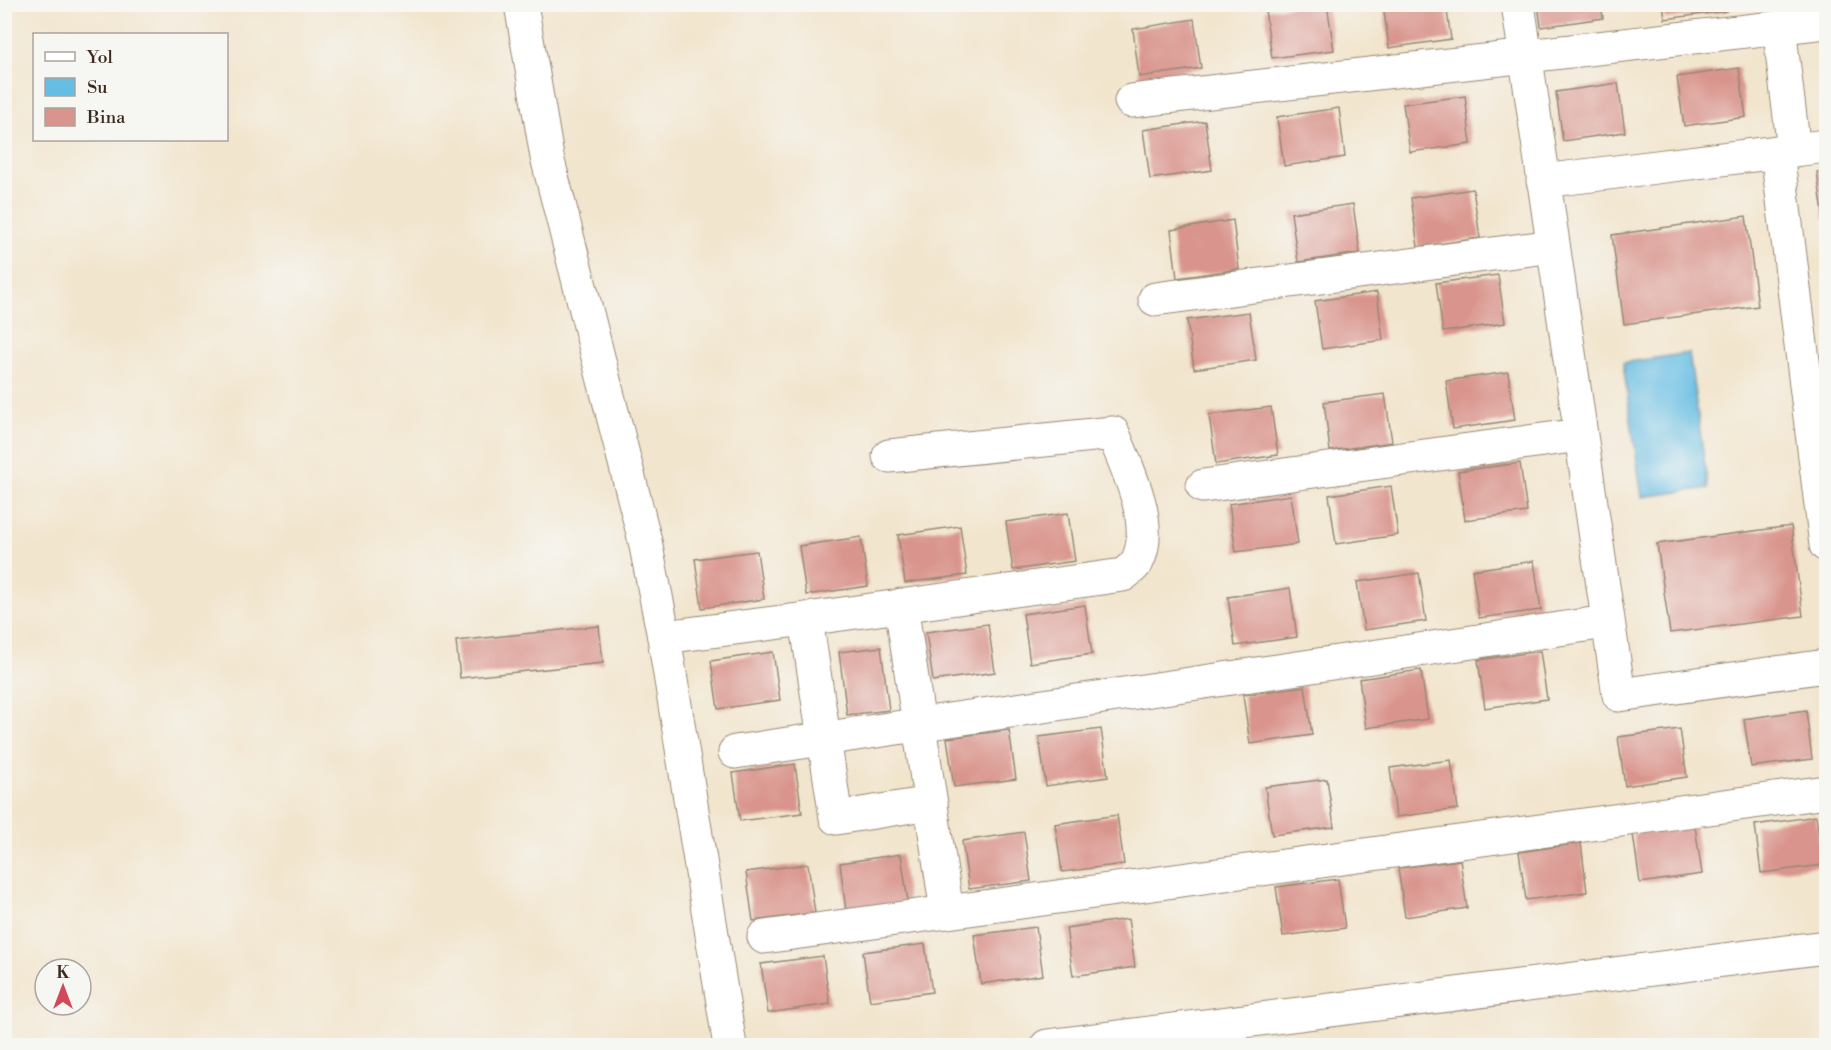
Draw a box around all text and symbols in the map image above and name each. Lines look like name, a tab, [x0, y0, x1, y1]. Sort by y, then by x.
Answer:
legend	[33, 33, 228, 141]
text: Yol	[86, 46, 114, 69]
text: Su	[87, 76, 108, 99]
text: Bina	[86, 106, 126, 129]
north arrow	[33, 957, 93, 1017]
text: K	[57, 963, 71, 983]

